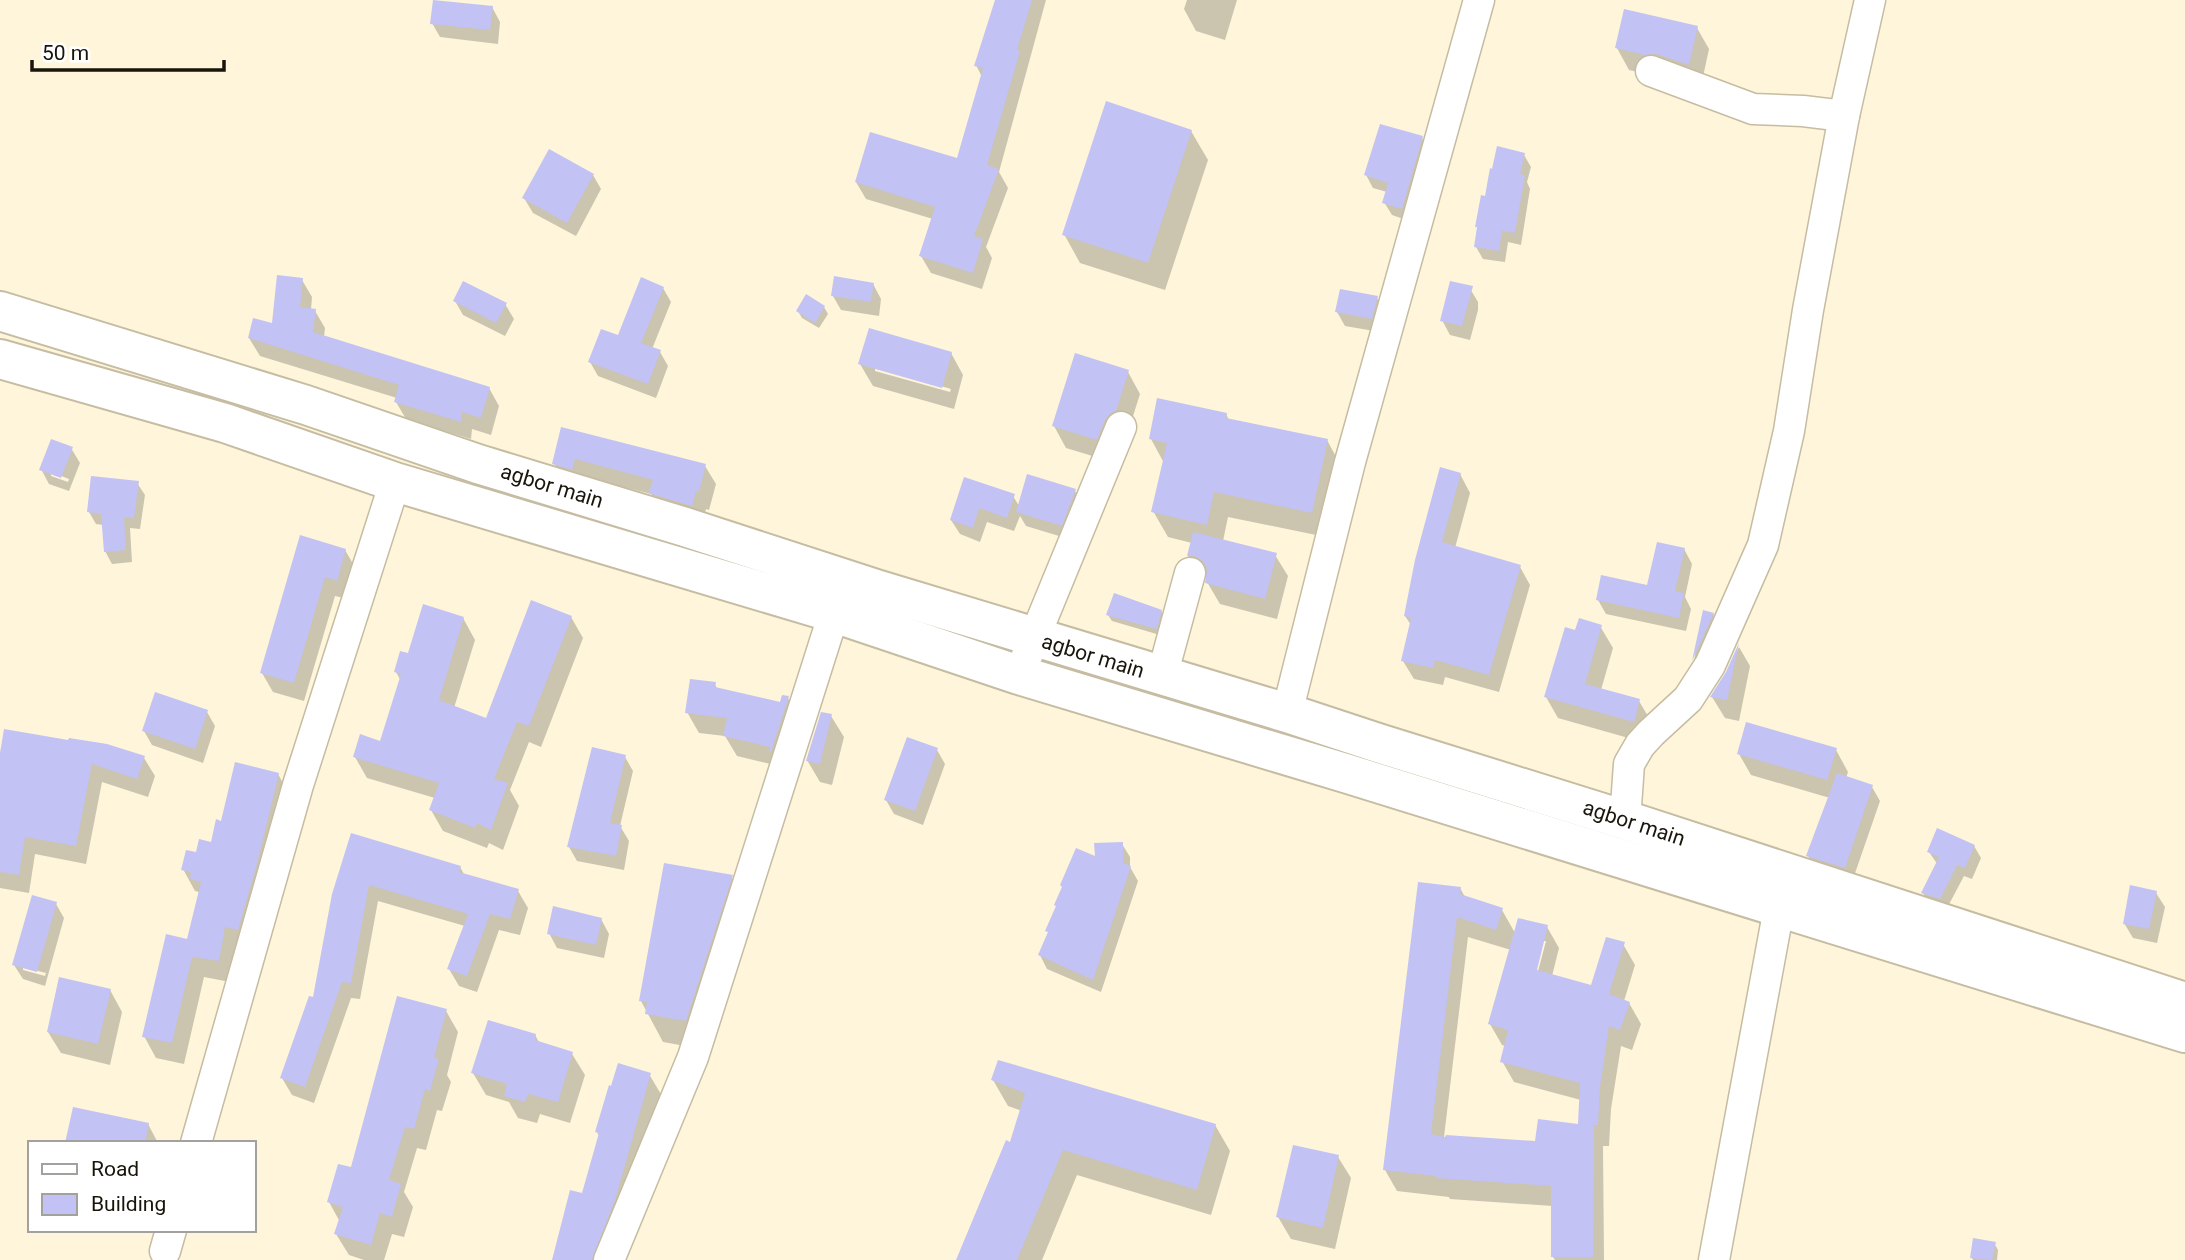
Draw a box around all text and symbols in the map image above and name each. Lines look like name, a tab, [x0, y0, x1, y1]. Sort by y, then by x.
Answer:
scale bar	[32, 28, 224, 72]
text: 50 m	[42, 41, 89, 65]
street label: agbor main	[498, 459, 606, 513]
street label: agbor main	[1039, 629, 1147, 683]
street label: agbor main	[1580, 795, 1688, 851]
legend	[28, 1141, 256, 1232]
text: Road	[91, 1157, 139, 1181]
text: Building	[91, 1192, 166, 1216]

